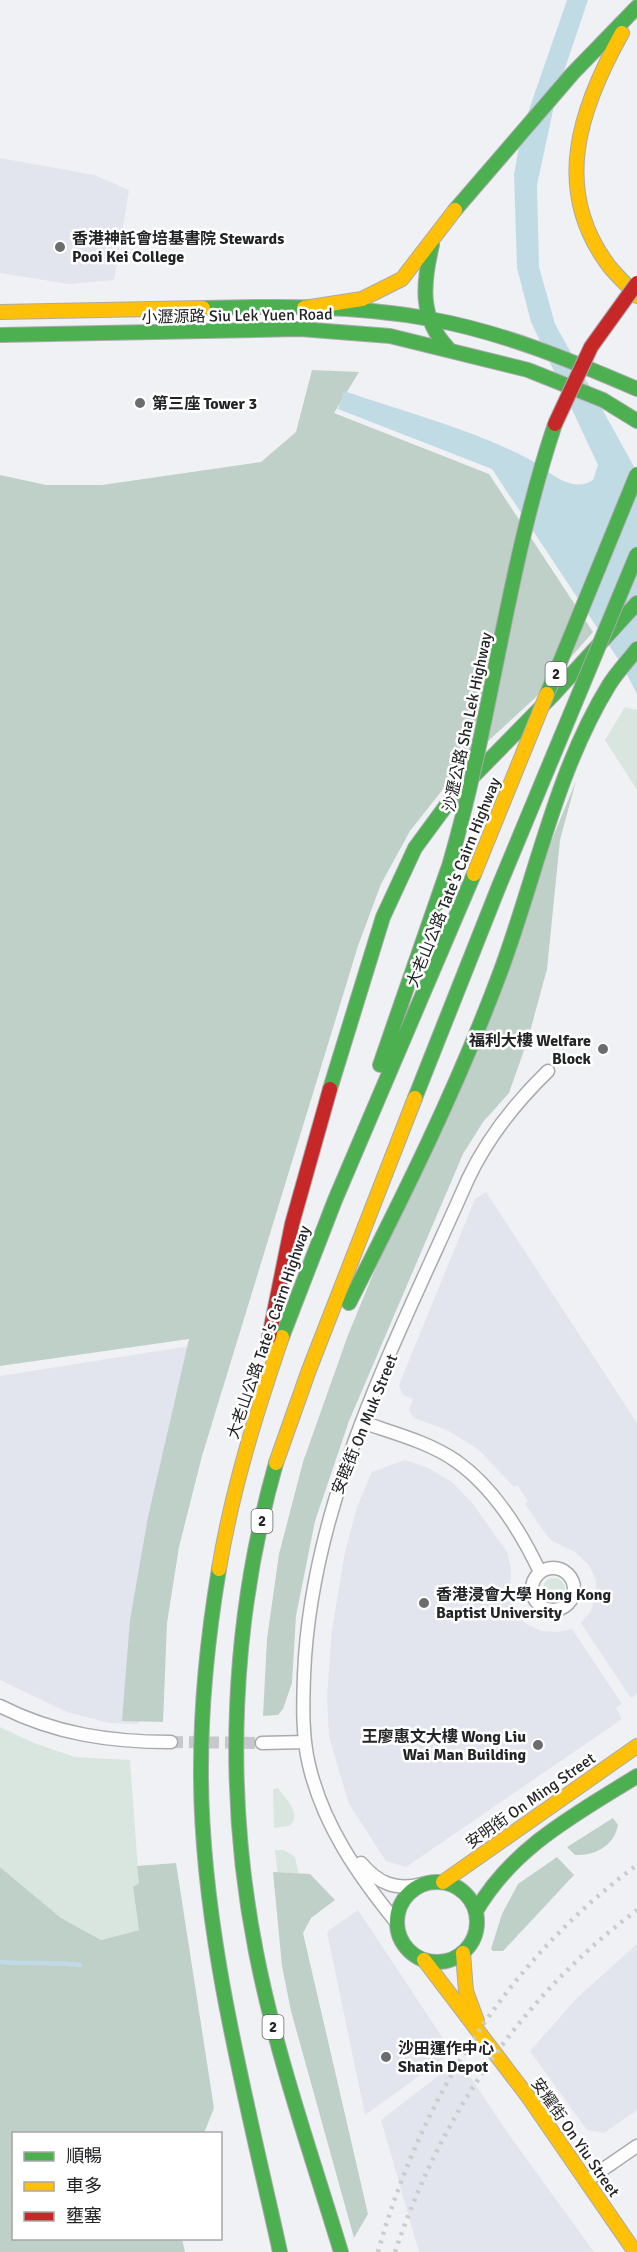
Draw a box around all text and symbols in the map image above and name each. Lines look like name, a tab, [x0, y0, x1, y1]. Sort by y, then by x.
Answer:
place label: 香港神託會培基書院 Stewards Pooi Kei College	[72, 229, 284, 267]
marker: 香港神託會培基書院 Stewards Pooi Kei College	[53, 240, 67, 254]
street label: 小瀝源路 Siu Lek Yuen Road	[141, 304, 333, 328]
place label: 第三座 Tower 3	[152, 394, 257, 414]
marker: 第三座 Tower 3	[133, 396, 147, 410]
street label: 沙瀝公路 Sha Lek Highway	[439, 630, 497, 814]
road number: 2	[546, 662, 566, 686]
street label: 大老山公路 Tate's Cairn Highway	[403, 774, 505, 990]
place label: 福利大樓 Welfare Block	[469, 1031, 592, 1069]
marker: 福利大樓 Welfare Block	[596, 1042, 610, 1056]
street label: 大老山公路 Tate's Cairn Highway	[223, 1222, 315, 1442]
street label: 安睦街 On Muk Street	[328, 1351, 402, 1497]
road number: 2	[252, 1509, 272, 1533]
place label: 香港浸會大學 Hong Kong Baptist University	[436, 1585, 612, 1623]
marker: 香港浸會大學 Hong Kong Baptist University	[417, 1596, 431, 1610]
place label: 王廖惠文大樓 Wong Liu Wai Man Building	[362, 1727, 526, 1765]
marker: 王廖惠文大樓 Wong Liu Wai Man Building	[531, 1738, 545, 1752]
street label: 安明街 On Ming Street	[462, 1748, 600, 1853]
road number: 2	[262, 2015, 284, 2039]
place label: 沙田運作中心 Shatin Depot	[398, 2039, 494, 2077]
marker: 沙田運作中心 Shatin Depot	[379, 2050, 393, 2064]
street label: 安耀街 On Yiu Street	[527, 2074, 624, 2201]
legend	[12, 2132, 222, 2240]
text: 順暢	[66, 2145, 102, 2167]
text: 車多	[66, 2175, 102, 2197]
text: 壅塞	[66, 2205, 102, 2227]

